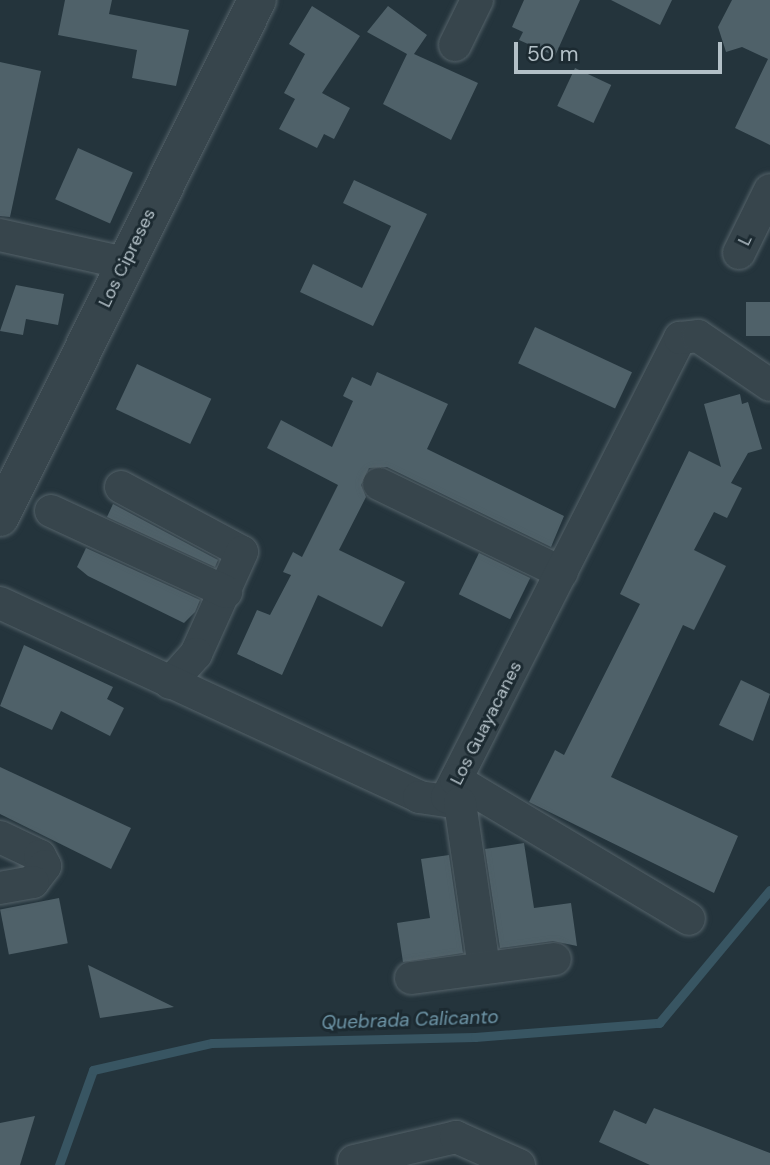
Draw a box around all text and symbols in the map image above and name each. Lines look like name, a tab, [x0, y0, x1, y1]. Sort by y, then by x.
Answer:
scale bar	[518, 28, 726, 72]
text: 50 m	[527, 40, 578, 68]
street label: Los Cipreses	[94, 205, 160, 311]
street label: L	[733, 231, 757, 249]
street label: Los Guayacanes	[446, 658, 526, 788]
water label: Quebrada Calicanto	[321, 1006, 499, 1034]

